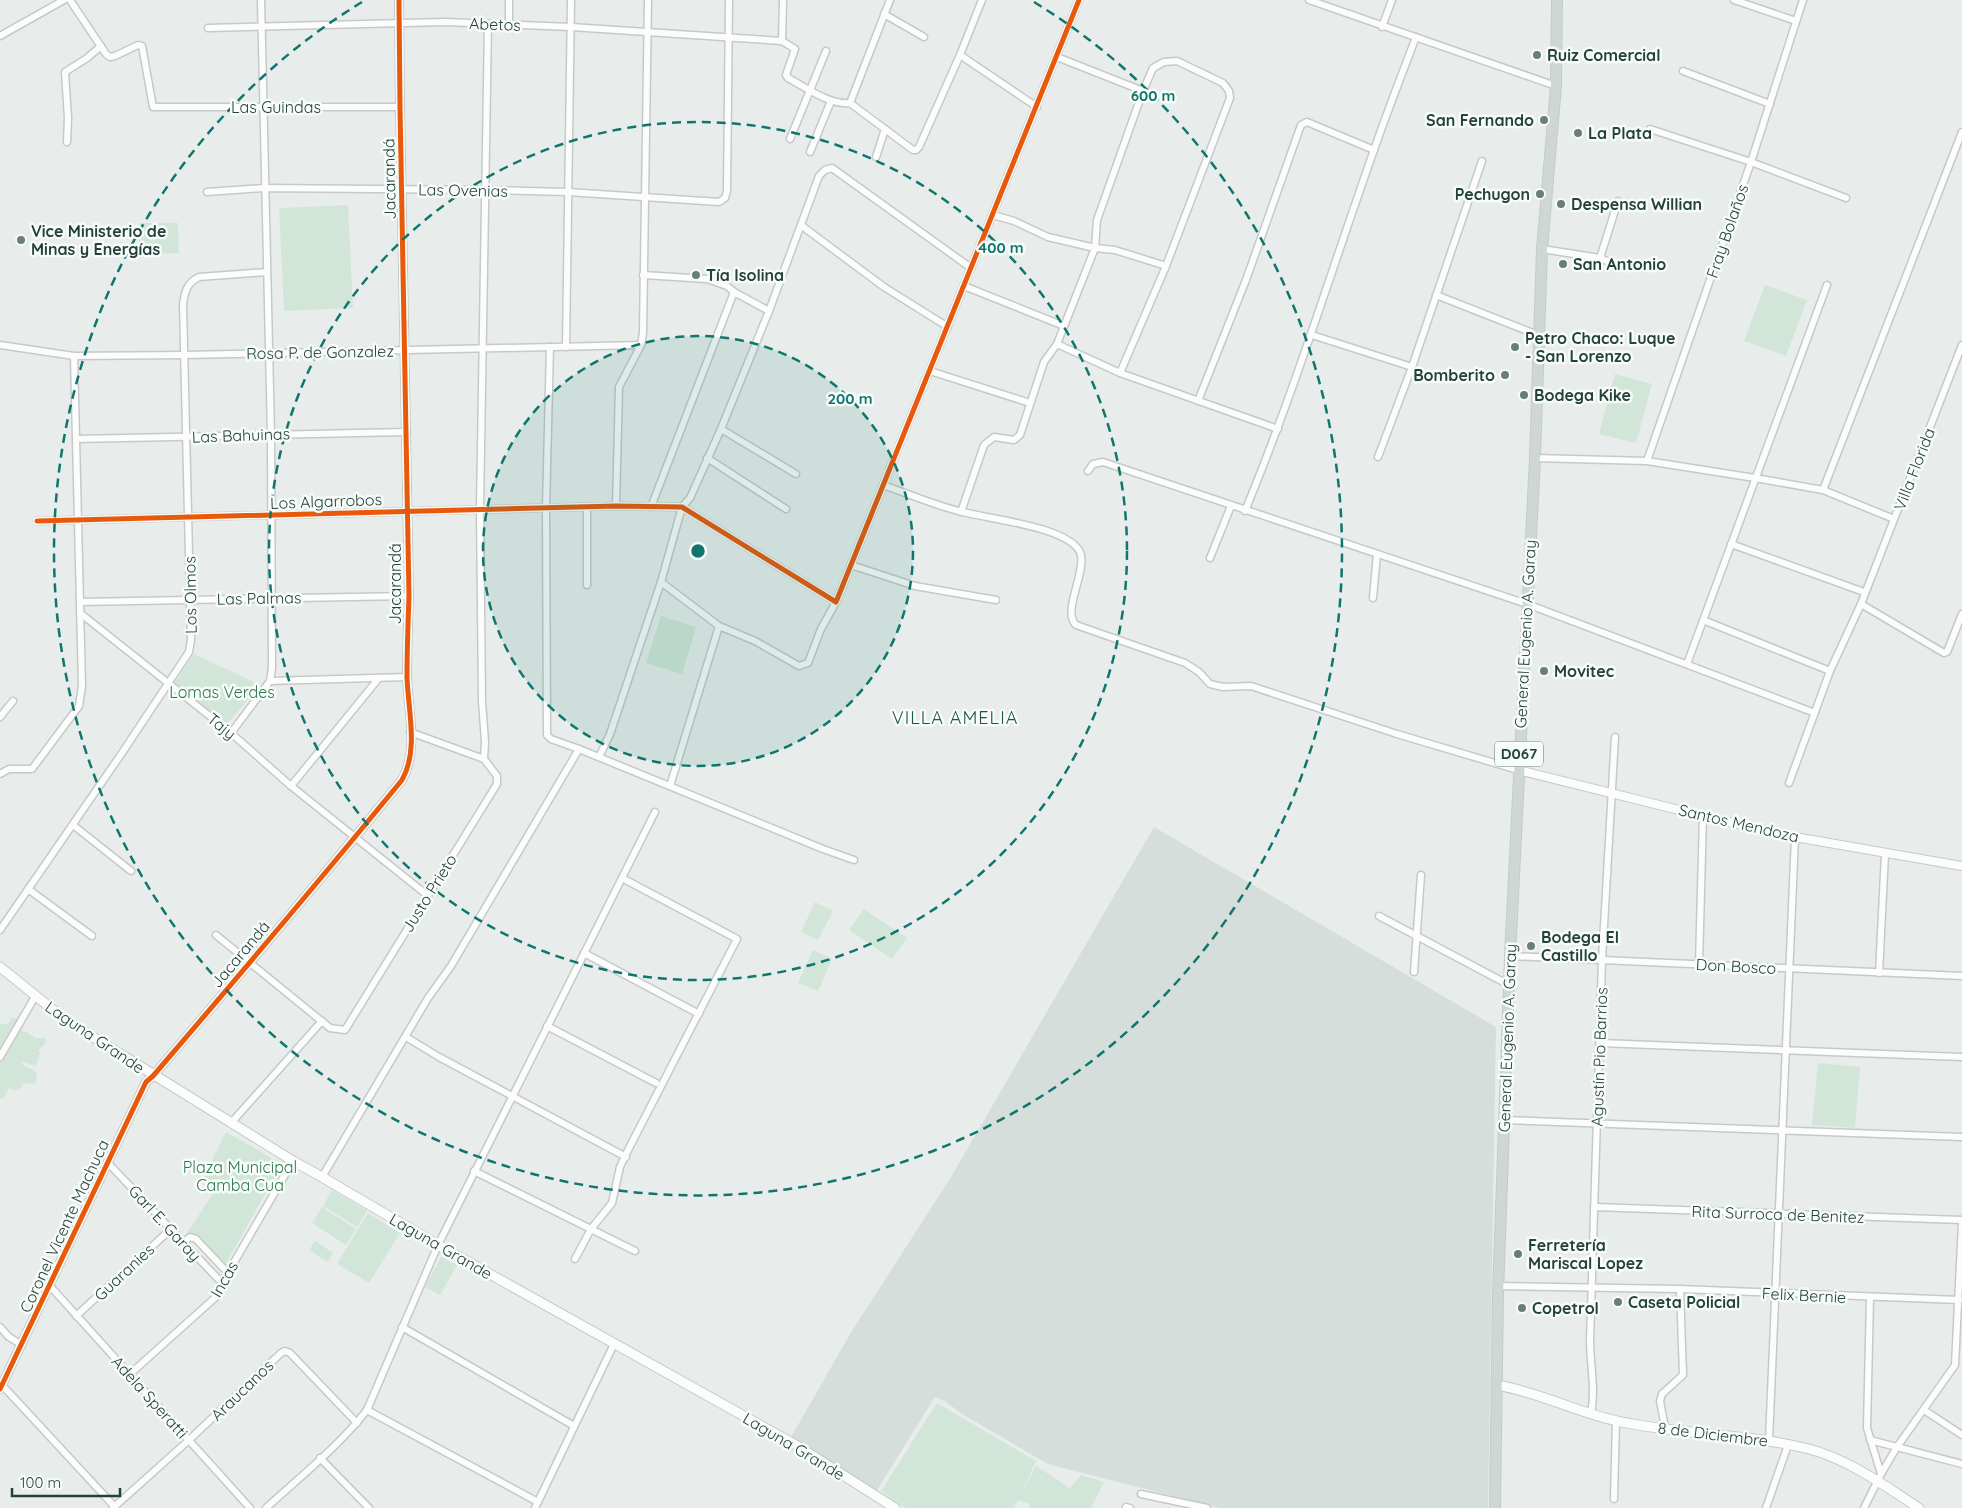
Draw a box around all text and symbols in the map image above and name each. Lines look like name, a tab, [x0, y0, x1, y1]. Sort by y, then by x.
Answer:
street label: Abetos	[469, 13, 521, 35]
place label: Ruiz Comercial	[1547, 45, 1661, 65]
marker: Ruiz Comercial	[1531, 49, 1543, 61]
text: 600 m	[1131, 86, 1175, 105]
street label: Las Guindas	[231, 97, 321, 117]
place label: San Fernando	[1426, 110, 1534, 130]
marker: San Fernando	[1538, 114, 1550, 126]
place label: La Plata	[1588, 123, 1652, 143]
marker: La Plata	[1572, 127, 1584, 139]
street label: Jacarandá	[378, 138, 400, 220]
street label: Las Ovenias	[418, 179, 508, 201]
street label: Fray Bolaños	[1702, 181, 1752, 281]
place label: Pechugon	[1455, 184, 1530, 204]
marker: Pechugon	[1534, 188, 1546, 200]
place label: Despensa Willian	[1571, 194, 1702, 214]
marker: Despensa Willian	[1555, 198, 1567, 210]
place label: Vice Ministerio de Minas y Energías	[31, 221, 166, 259]
marker: Vice Ministerio de Minas y Energías	[15, 234, 27, 246]
text: 400 m	[978, 238, 1024, 257]
place label: San Antonio	[1573, 254, 1666, 274]
marker: San Antonio	[1557, 258, 1569, 270]
place label: Tía Isolina	[706, 265, 784, 285]
marker: Tía Isolina	[690, 269, 702, 281]
place label: Petro Chaco: Luque - San Lorenzo	[1525, 328, 1675, 366]
street label: Rosa P. de Gonzalez	[246, 341, 394, 363]
marker: Petro Chaco: Luque - San Lorenzo	[1509, 341, 1521, 353]
place label: Bomberito	[1413, 365, 1495, 385]
marker: Bomberito	[1499, 369, 1511, 381]
place label: Bodega Kike	[1534, 385, 1631, 405]
text: 200 m	[828, 389, 873, 408]
marker: Bodega Kike	[1518, 389, 1530, 401]
street label: Las Bahuinas	[192, 423, 290, 447]
street label: Villa Florida	[1889, 425, 1939, 513]
street label: Los Algarrobos	[270, 489, 382, 513]
street label: General Eugenio A. Garay	[1510, 539, 1540, 729]
centre of rings	[689, 542, 707, 560]
street label: Jacarandá	[385, 543, 405, 625]
street label: Los Olmos	[179, 556, 201, 634]
street label: Las Palmas	[216, 587, 302, 609]
place label: Movitec	[1554, 661, 1614, 681]
marker: Movitec	[1538, 665, 1550, 677]
park label: Lomas Verdes	[169, 682, 275, 702]
district label: VILLA AMELIA	[892, 706, 1018, 729]
street label: Tajy	[204, 708, 240, 744]
road number: D067	[1495, 742, 1543, 766]
street label: Santos Mendoza	[1677, 799, 1801, 847]
street label: Justo Prieto	[397, 850, 461, 936]
street label: Jacarandá	[206, 916, 274, 992]
place label: Bodega El Castillo	[1541, 927, 1619, 965]
marker: Bodega El Castillo	[1525, 940, 1537, 952]
street label: General Eugenio A. Garay	[1494, 943, 1520, 1133]
street label: Don Bosco	[1695, 954, 1777, 978]
street label: Agustín Pio Barrios	[1587, 987, 1611, 1127]
street label: Laguna Grande	[42, 996, 148, 1078]
street label: Coronel Vicente Machuca	[15, 1136, 113, 1316]
park label: Plaza Municipal Camba Cua	[183, 1157, 297, 1195]
street label: Garl E. Garay	[124, 1181, 206, 1265]
street label: Rita Surroca de Benitez	[1691, 1201, 1865, 1227]
street label: Laguna Grande	[386, 1209, 496, 1283]
place label: Ferretería Mariscal Lopez	[1528, 1235, 1643, 1273]
street label: Guaranies	[90, 1239, 158, 1305]
marker: Ferretería Mariscal Lopez	[1512, 1248, 1524, 1260]
street label: Incas	[206, 1257, 242, 1301]
street label: Felix Bernie	[1761, 1283, 1847, 1307]
place label: Caseta Policial	[1628, 1292, 1740, 1312]
marker: Caseta Policial	[1612, 1296, 1624, 1308]
place label: Copetrol	[1532, 1298, 1599, 1318]
marker: Copetrol	[1516, 1302, 1528, 1314]
street label: Adela Speratti	[108, 1351, 192, 1443]
street label: Araucanos	[207, 1355, 277, 1425]
street label: Laguna Grande	[739, 1408, 849, 1484]
street label: 8 de Diciembre	[1657, 1417, 1769, 1451]
scale bar	[12, 1466, 120, 1498]
text: 100 m	[20, 1473, 61, 1492]

